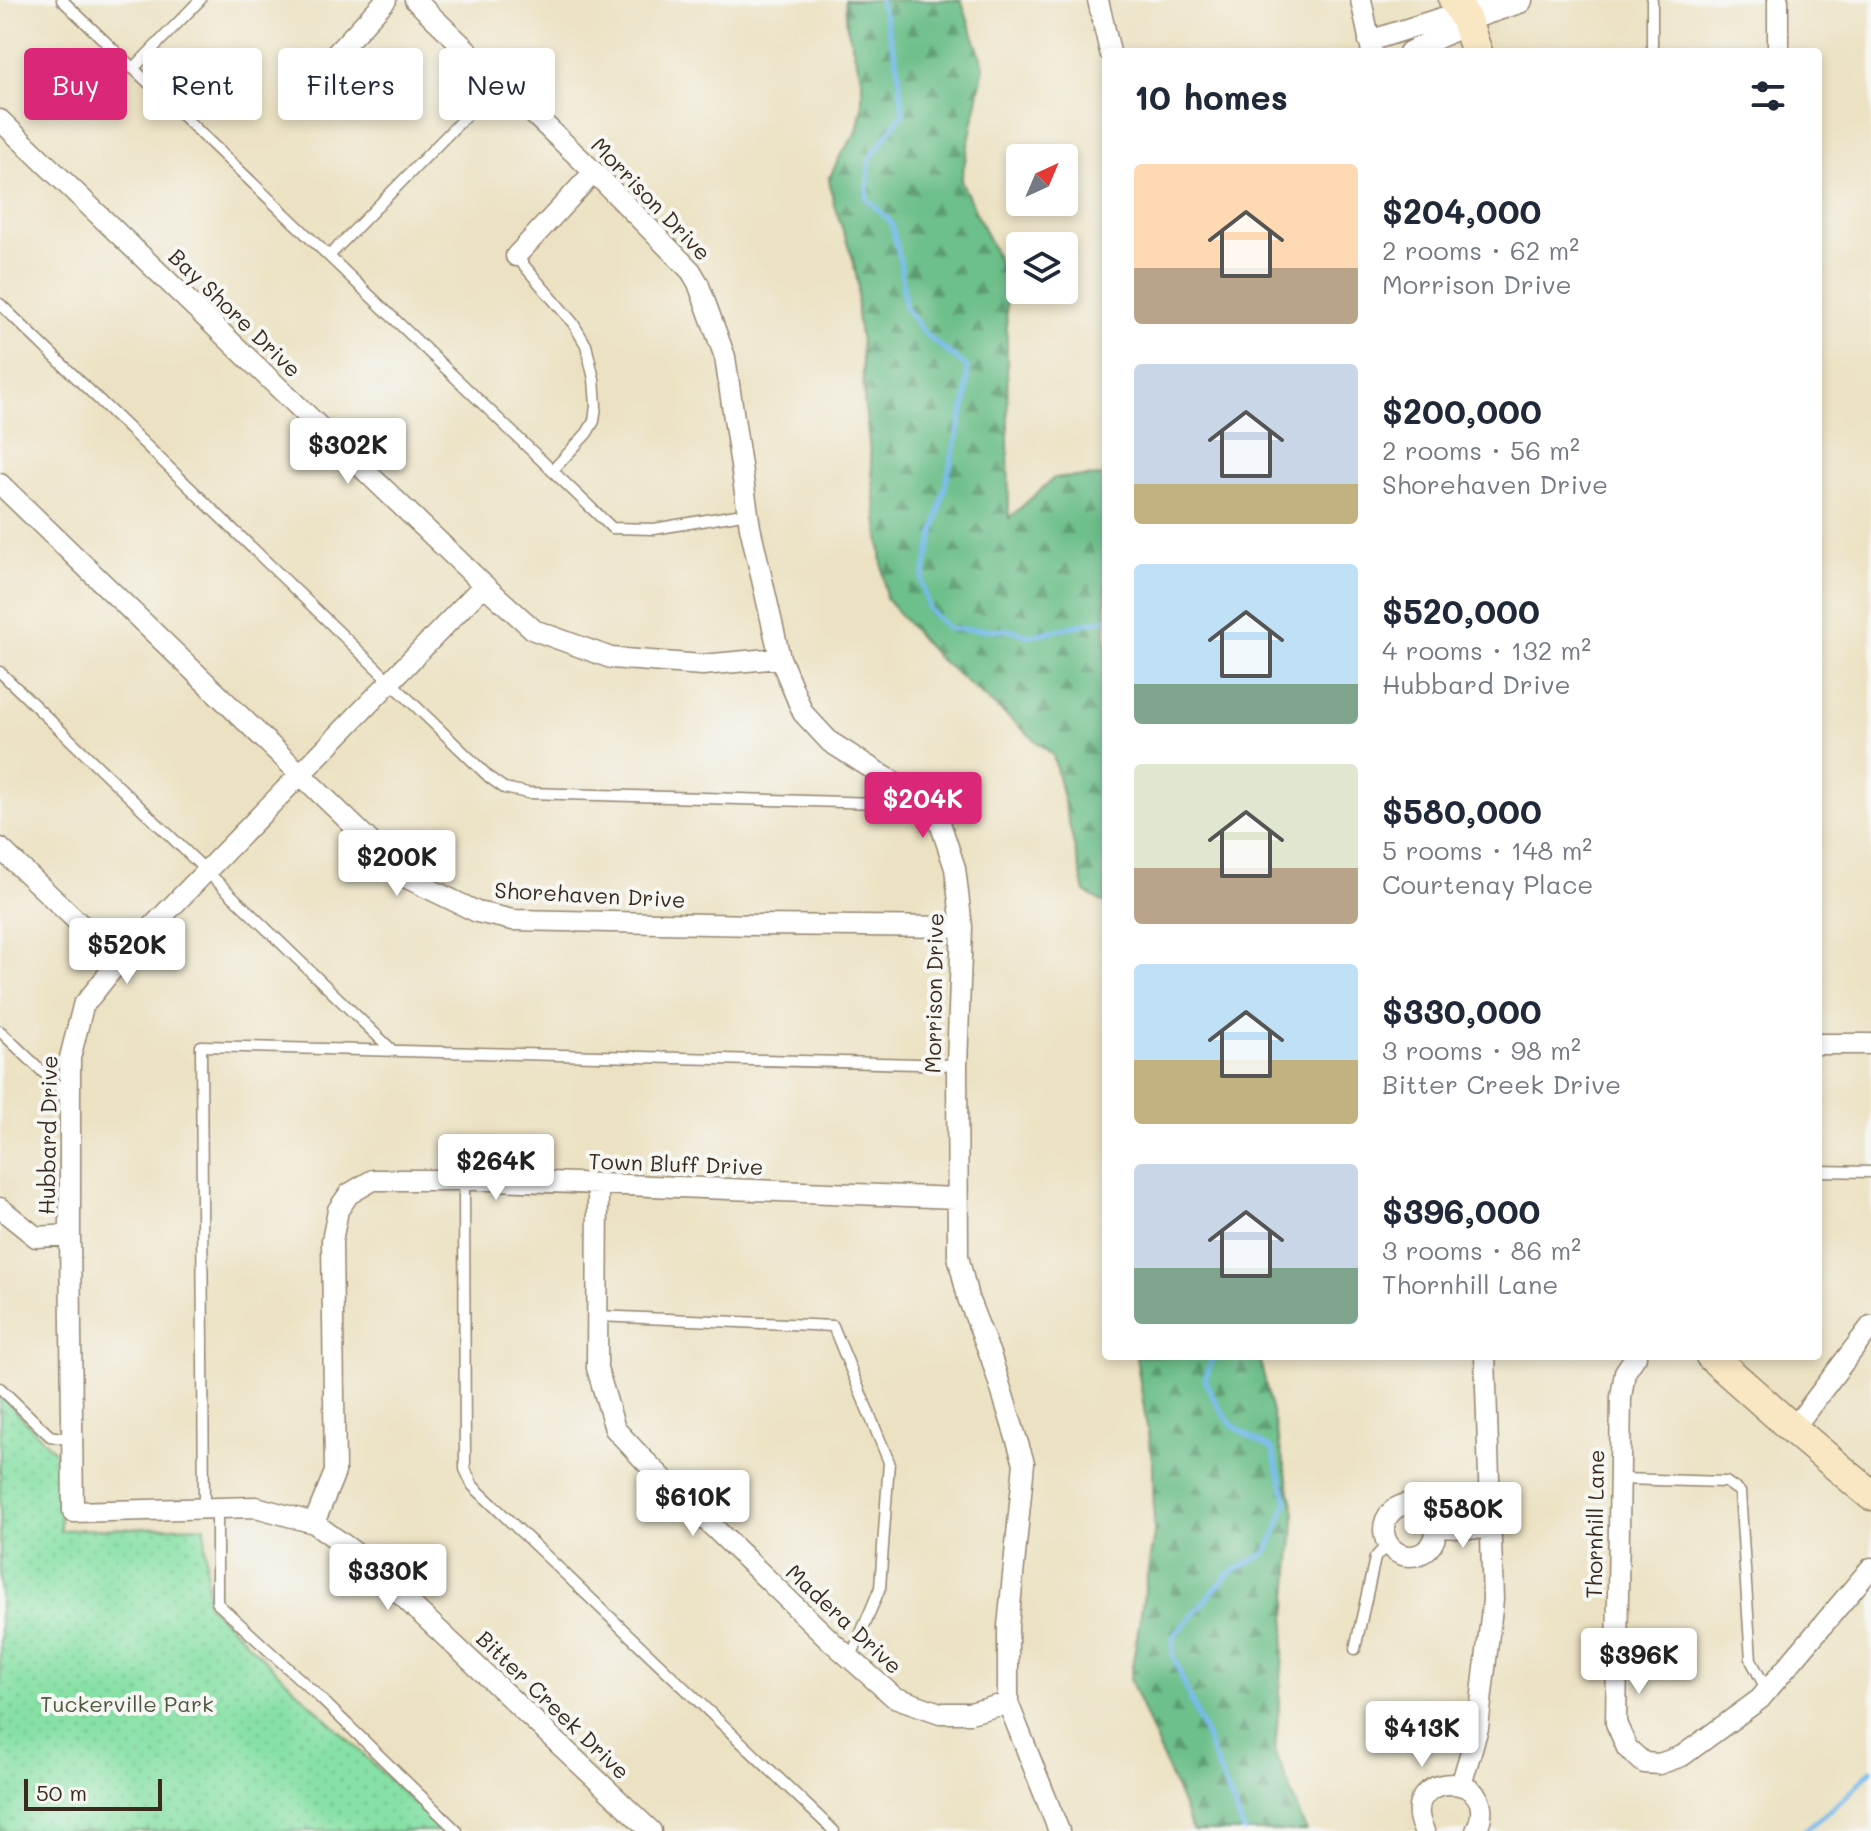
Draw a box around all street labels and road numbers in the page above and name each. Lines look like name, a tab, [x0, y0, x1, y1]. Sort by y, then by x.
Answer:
street label: Morrison Drive	[585, 131, 718, 266]
street label: Bay Shore Drive	[163, 242, 308, 383]
street label: Shorehaven Drive	[494, 875, 686, 914]
street label: Morrison Drive	[918, 912, 949, 1073]
street label: Hubbard Drive	[32, 1055, 63, 1215]
street label: Town Bluff Drive	[588, 1146, 764, 1181]
street label: Thornhill Lane	[1579, 1449, 1610, 1599]
street label: Madera Drive	[780, 1557, 909, 1680]
street label: Bitter Creek Drive	[471, 1624, 636, 1785]

